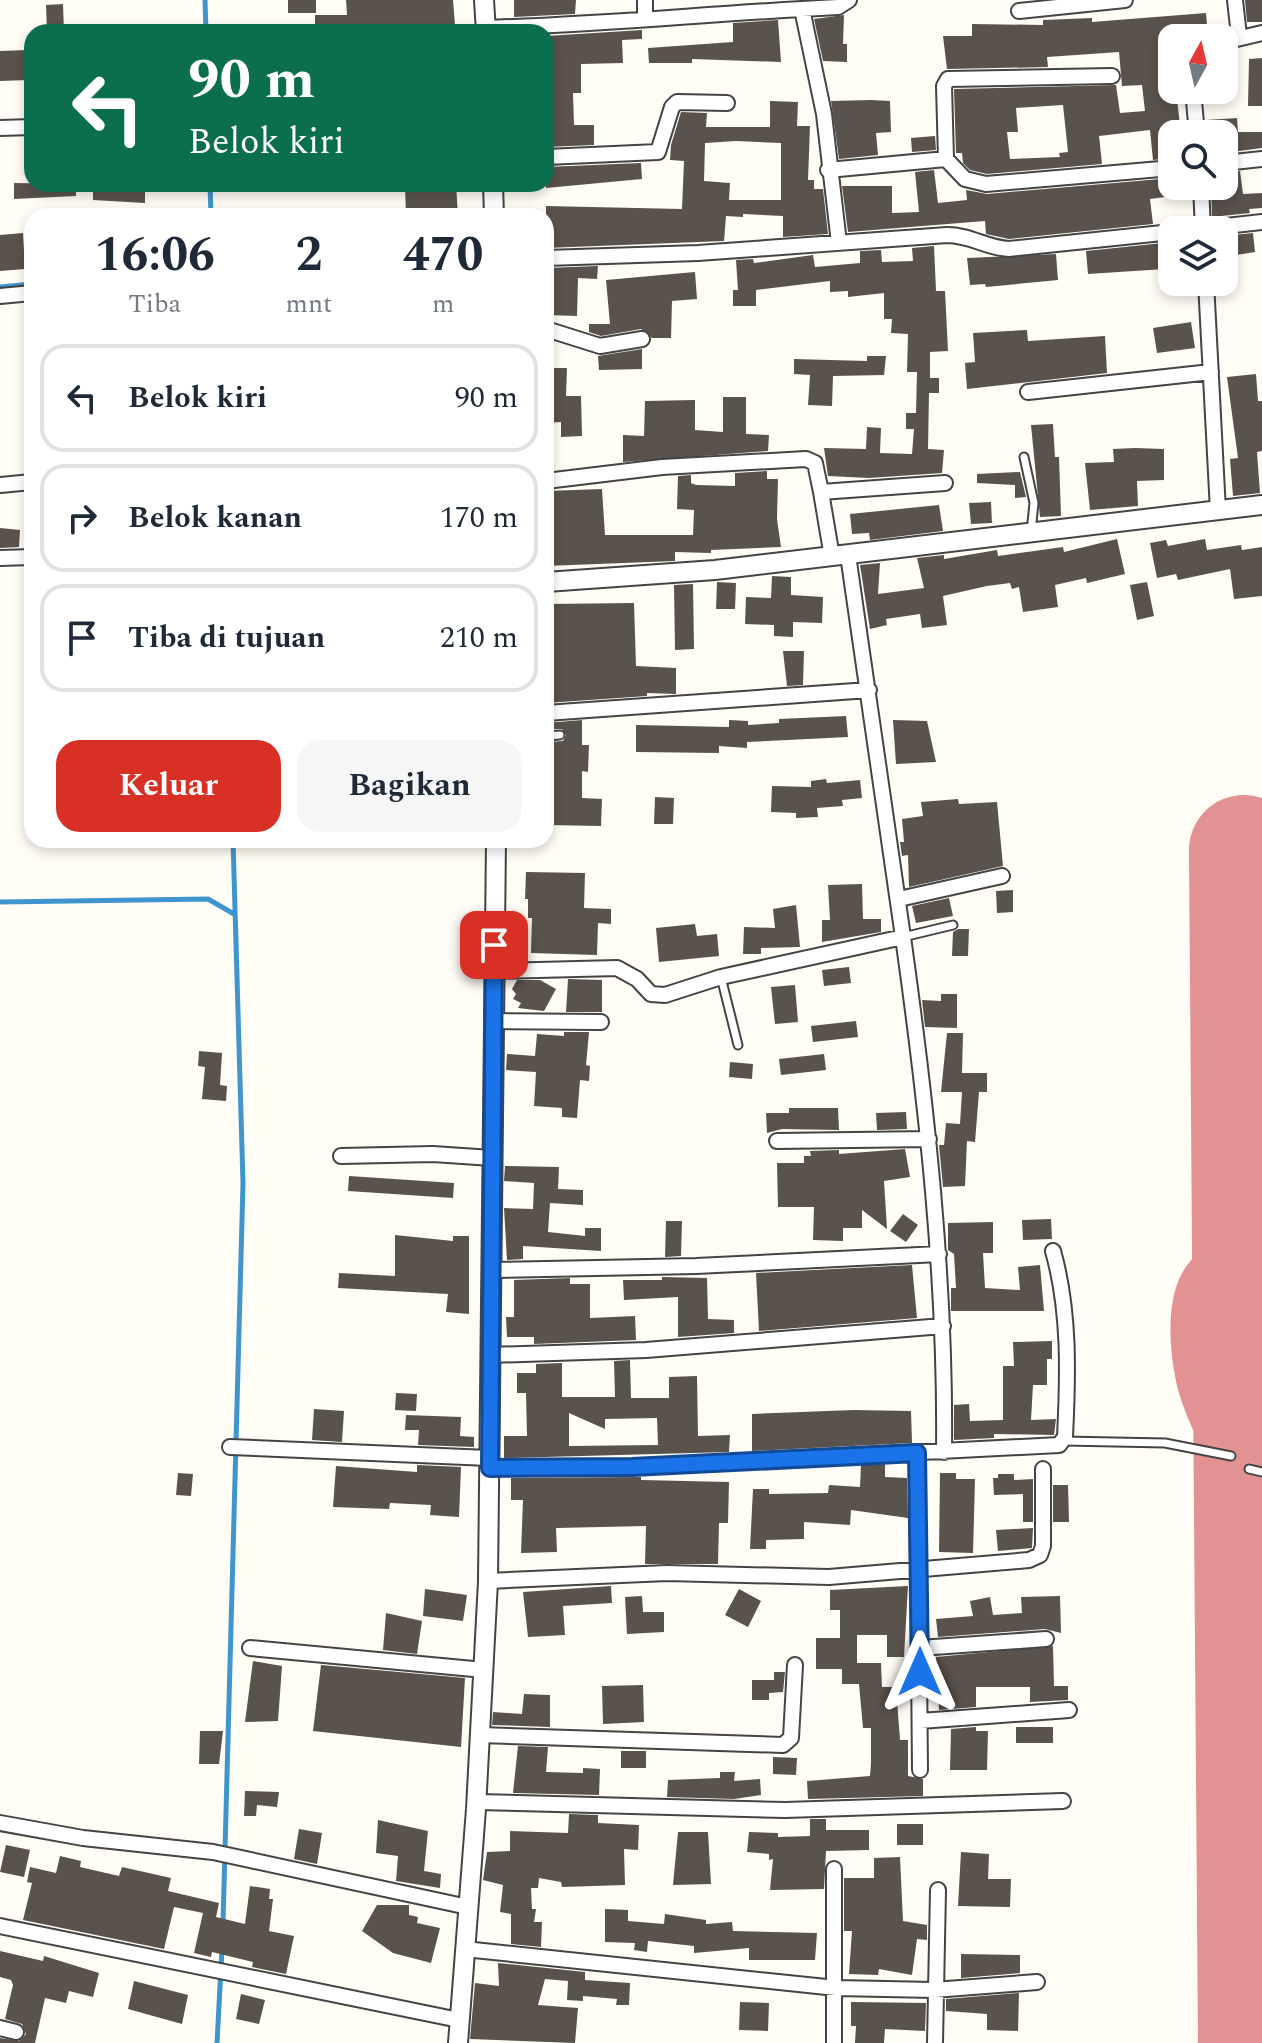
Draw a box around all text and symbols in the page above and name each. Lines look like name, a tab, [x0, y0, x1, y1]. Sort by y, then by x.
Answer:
north arrow	[1158, 24, 1238, 104]
map controls	[1158, 24, 1238, 296]
text: 90 m	[188, 38, 315, 123]
icon: left	[56, 56, 160, 160]
text: Belok kiri	[188, 115, 345, 170]
button: search	[1158, 120, 1238, 200]
button: layers	[1158, 216, 1238, 296]
text: 16:06	[94, 219, 215, 292]
text: 2	[295, 219, 322, 292]
text: 470	[403, 219, 483, 292]
text: Tiba	[128, 284, 181, 324]
text: mnt	[286, 284, 332, 324]
text: m	[432, 284, 454, 324]
text: Belok kiri	[128, 375, 267, 421]
text: 90 m	[455, 375, 518, 421]
icon: left	[60, 376, 104, 420]
text: Belok kanan	[128, 495, 302, 541]
text: 170 m	[440, 495, 518, 541]
icon: right	[60, 496, 104, 540]
text: Tiba di tujuan	[128, 615, 325, 661]
text: 210 m	[440, 615, 518, 661]
icon: arrive	[60, 616, 104, 660]
button: Keluar	[56, 740, 281, 832]
button: Bagikan	[297, 740, 522, 832]
pin	[460, 911, 528, 979]
icon: arrive	[472, 923, 516, 967]
position arrow	[878, 1630, 962, 1714]

